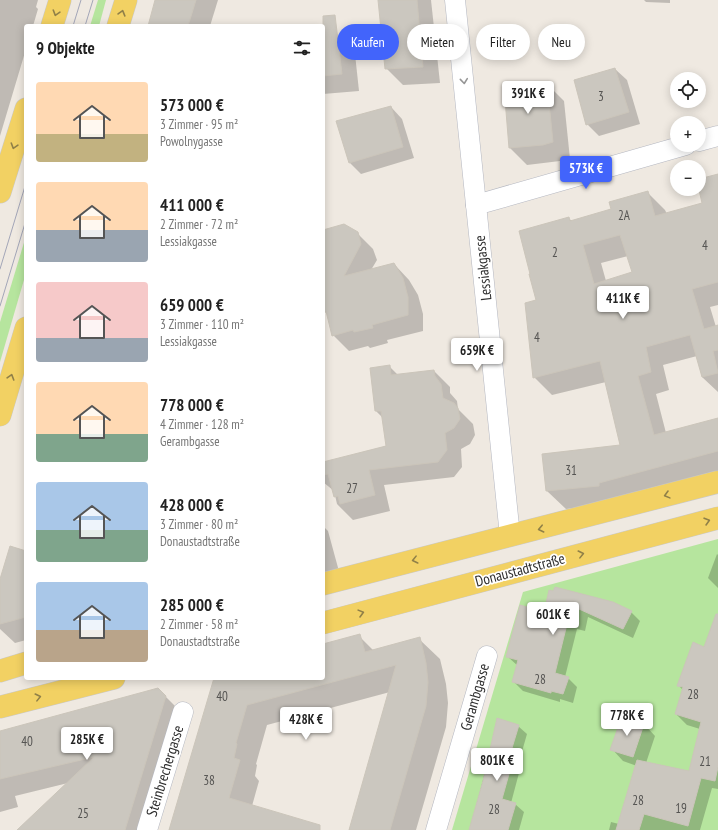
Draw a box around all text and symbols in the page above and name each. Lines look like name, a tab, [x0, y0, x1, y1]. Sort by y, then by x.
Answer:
one-way arrow	[52, 9, 61, 16]
one-way arrow	[117, 10, 126, 17]
chip: Kaufen	[337, 24, 399, 60]
chip: Mieten	[407, 24, 468, 60]
chip: Filter	[476, 24, 530, 60]
chip: Neu	[538, 24, 585, 60]
text: 9 Objekte	[36, 37, 95, 59]
icon: filters	[291, 37, 313, 59]
map controls	[670, 72, 706, 196]
button: locate	[670, 72, 706, 108]
one-way arrow	[459, 78, 468, 84]
pin: 391K €	[495, 81, 561, 115]
text: 391K €	[511, 85, 545, 102]
house number: 3	[598, 88, 604, 105]
text: 573 000 €	[160, 94, 224, 116]
icon: home	[68, 98, 116, 146]
text: 3 Zimmer · 95 m²	[160, 116, 238, 133]
button: +	[670, 116, 706, 152]
text: Powolnygasse	[160, 133, 223, 150]
one-way arrow	[10, 142, 19, 149]
pin: 573K €	[553, 156, 619, 190]
text: 573K €	[569, 160, 603, 177]
button: −	[670, 160, 706, 196]
text: 411 000 €	[160, 194, 224, 216]
icon: home	[68, 198, 116, 246]
house number: 2A	[618, 207, 631, 224]
text: 2 Zimmer · 72 m²	[160, 216, 238, 233]
text: Lessiakgasse	[160, 233, 217, 250]
street label: Lessiakgasse	[470, 234, 495, 302]
house number: 4	[702, 237, 708, 254]
house number: 2	[552, 244, 558, 261]
pin: 411K €	[590, 286, 656, 320]
text: 411K €	[606, 290, 640, 307]
text: 659 000 €	[160, 294, 224, 316]
icon: home	[68, 298, 116, 346]
text: 3 Zimmer · 110 m²	[160, 316, 244, 333]
house number: 4	[534, 329, 540, 346]
text: Lessiakgasse	[160, 333, 217, 350]
pin: 659K €	[444, 338, 510, 372]
text: 659K €	[460, 342, 494, 359]
one-way arrow	[6, 374, 15, 381]
text: 778 000 €	[160, 394, 224, 416]
icon: home	[68, 398, 116, 446]
text: 4 Zimmer · 128 m²	[160, 416, 244, 433]
text: Gerambgasse	[160, 433, 220, 450]
house number: 31	[565, 462, 577, 479]
house number: 27	[346, 480, 358, 497]
one-way arrow	[664, 491, 670, 499]
text: 428 000 €	[160, 494, 224, 516]
icon: home	[68, 498, 116, 546]
text: 3 Zimmer · 80 m²	[160, 516, 238, 533]
one-way arrow	[703, 517, 710, 526]
one-way arrow	[538, 524, 544, 532]
text: Donaustadtstraße	[160, 533, 240, 550]
street label: Donaustadtstraße	[473, 548, 567, 591]
one-way arrow	[577, 550, 584, 559]
one-way arrow	[412, 555, 419, 564]
text: 285 000 €	[160, 594, 224, 616]
icon: home	[68, 598, 116, 646]
pin: 601K €	[520, 602, 586, 636]
text: 601K €	[536, 606, 570, 623]
one-way arrow	[357, 609, 364, 618]
text: 2 Zimmer · 58 m²	[160, 616, 238, 633]
text: Donaustadtstraße	[160, 633, 240, 650]
street label: Gerambgasse	[456, 661, 493, 733]
house number: 28	[534, 671, 546, 688]
house number: 28	[687, 686, 699, 703]
house number: 40	[216, 688, 228, 705]
one-way arrow	[35, 694, 41, 702]
pin: 778K €	[594, 703, 660, 737]
pin: 428K €	[273, 707, 339, 741]
text: 778K €	[610, 707, 644, 724]
text: 428K €	[289, 711, 323, 728]
street label: Steinbrechergasse	[142, 723, 187, 819]
pin: 285K €	[54, 727, 120, 761]
text: 285K €	[70, 731, 104, 748]
house number: 40	[21, 733, 33, 750]
pin: 801K €	[464, 748, 530, 782]
text: 801K €	[480, 752, 514, 769]
house number: 21	[699, 753, 711, 770]
house number: 38	[203, 772, 215, 789]
house number: 28	[632, 792, 644, 809]
house number: 19	[675, 800, 687, 817]
house number: 28	[488, 801, 500, 818]
house number: 25	[77, 805, 89, 822]

